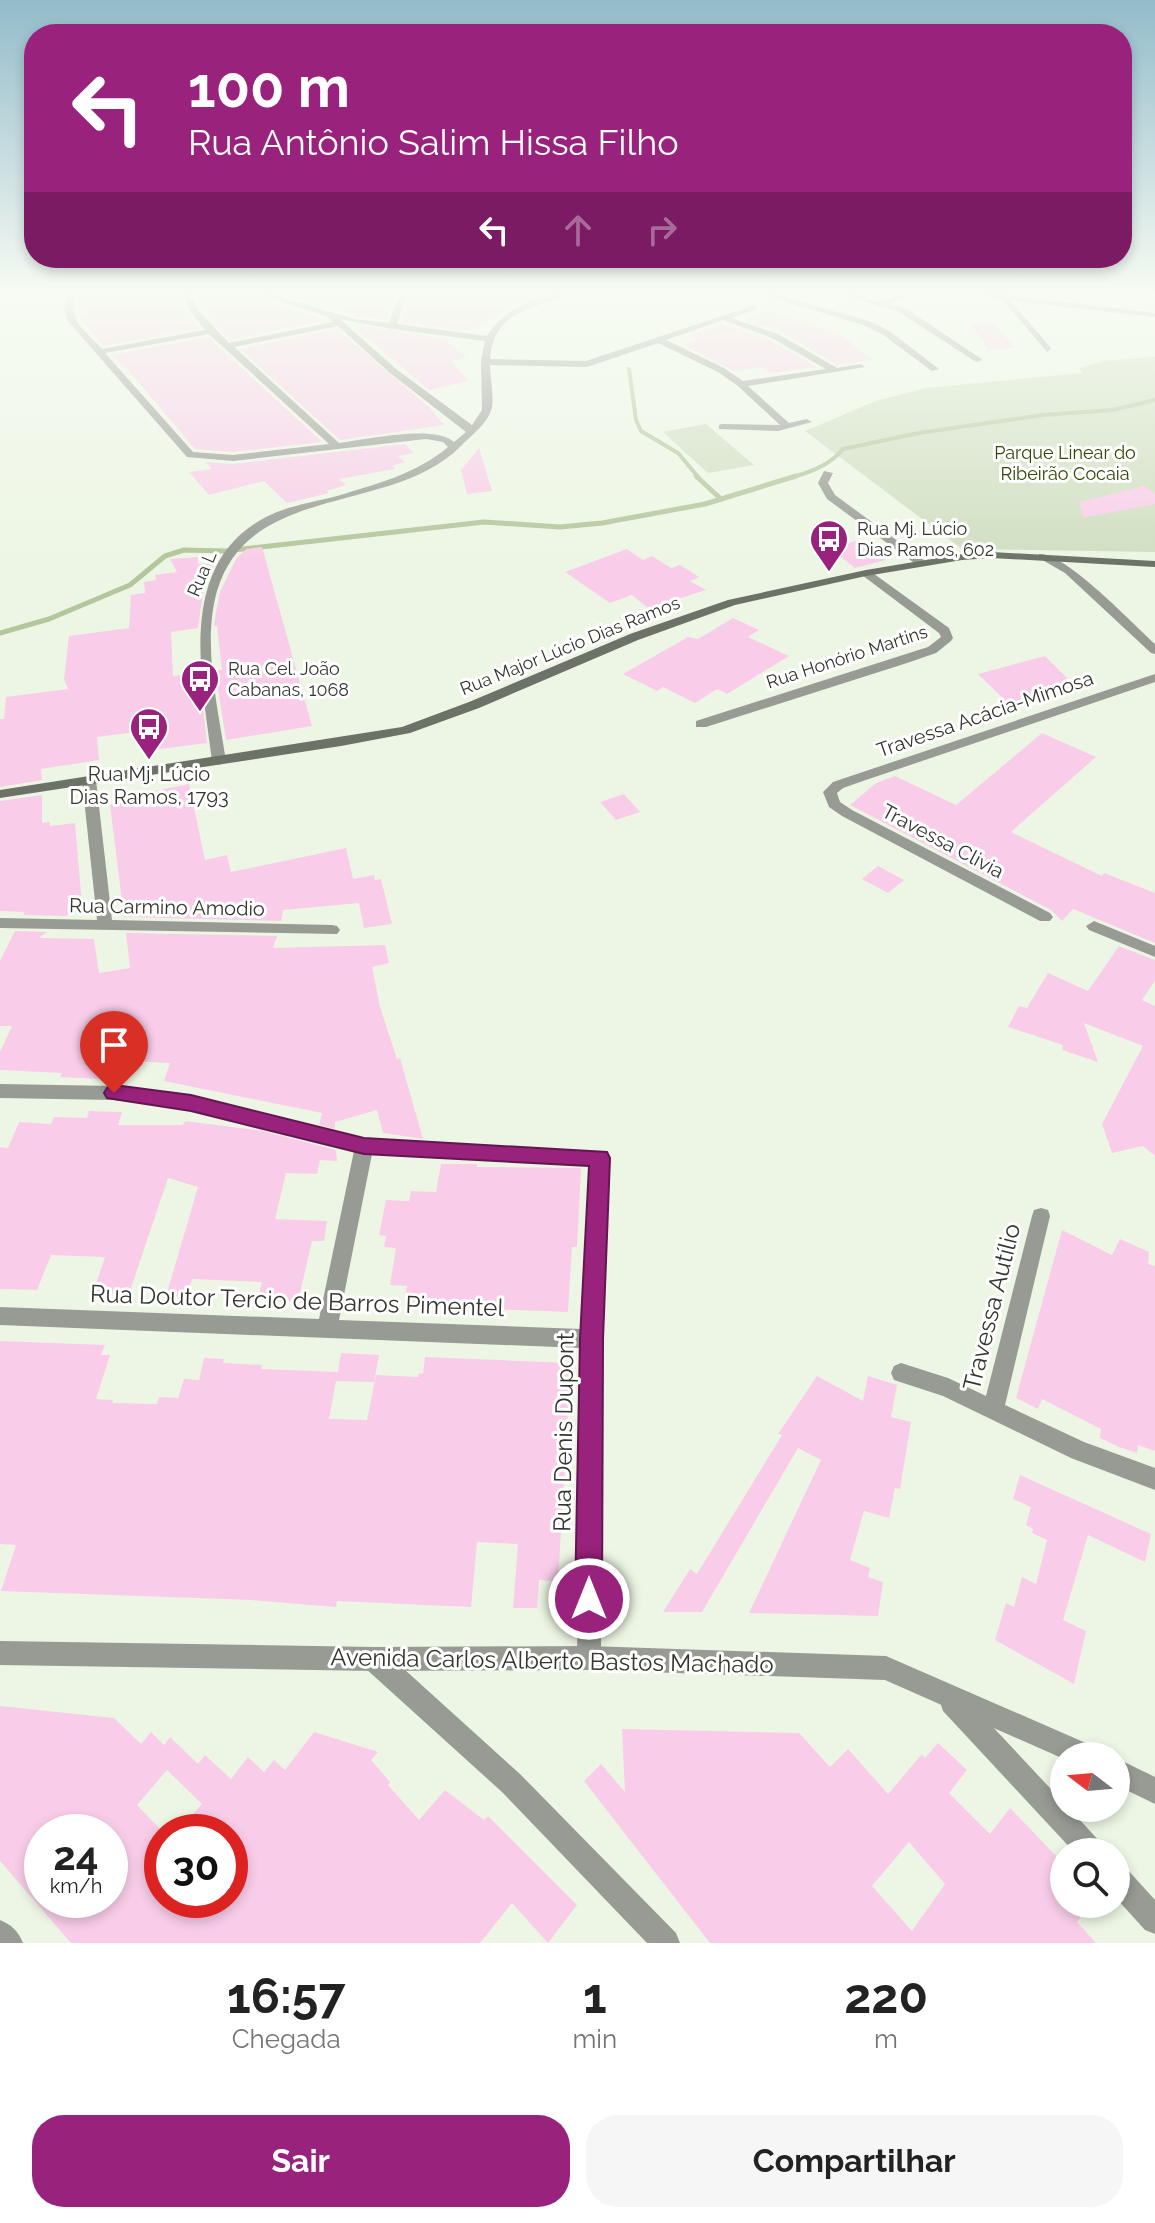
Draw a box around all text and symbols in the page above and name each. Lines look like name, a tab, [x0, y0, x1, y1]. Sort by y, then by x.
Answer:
text: 100 m	[188, 54, 350, 120]
icon: left	[56, 56, 160, 160]
text: Rua Antônio Salim Hissa Filho	[188, 121, 679, 163]
icon: left	[472, 208, 516, 252]
icon: ahead	[556, 208, 600, 252]
icon: right	[640, 208, 684, 252]
park label: Parque Linear do Ribeirão Cocaia	[994, 442, 1136, 484]
bus stop icon: Rua Mj. Lúcio Dias Ramos, 602	[808, 518, 850, 573]
place label: Rua Mj. Lúcio Dias Ramos, 602	[857, 518, 994, 560]
street label: Rua L	[183, 548, 221, 600]
street label: Rua Major Lúcio Dias Ramos	[457, 592, 683, 699]
street label: Rua Honório Martins	[764, 620, 930, 693]
bus stop icon: Rua Cel. João Cabanas, 1068	[179, 658, 221, 713]
place label: Rua Cel. João Cabanas, 1068	[228, 658, 349, 700]
street label: Travessa Acácia-Mimosa	[874, 666, 1096, 762]
bus stop icon: Rua Mj. Lúcio Dias Ramos, 1793	[128, 706, 170, 761]
place label: Rua Mj. Lúcio Dias Ramos, 1793	[69, 762, 229, 809]
street label: Travessa Clivia	[878, 799, 1008, 883]
street label: Rua Carmino Amodio	[69, 893, 265, 921]
pin	[80, 1011, 148, 1093]
icon: arrive	[92, 1023, 136, 1067]
street label: Travessa Autílio	[957, 1220, 1026, 1393]
street label: Rua Doutor Tercio de Barros Pimentel	[90, 1279, 505, 1322]
street label: Rua Denis Dupont	[547, 1332, 580, 1532]
position arrow	[547, 1557, 631, 1641]
street label: Avenida Carlos Alberto Bastos Machado	[330, 1642, 774, 1679]
north arrow	[1050, 1742, 1130, 1822]
map controls	[1050, 1742, 1130, 1918]
speed limit sign: 30	[144, 1814, 248, 1918]
text: 24	[53, 1832, 99, 1879]
button: search	[1050, 1838, 1130, 1918]
text: km/h	[50, 1874, 102, 1898]
text: 16:57	[227, 1968, 345, 2024]
text: 1	[583, 1968, 607, 2024]
text: 220	[844, 1968, 928, 2024]
text: Chegada	[232, 2024, 341, 2054]
text: min	[572, 2024, 617, 2054]
text: m	[874, 2024, 898, 2054]
button: Sair	[32, 2115, 570, 2207]
button: Compartilhar	[586, 2115, 1123, 2207]

